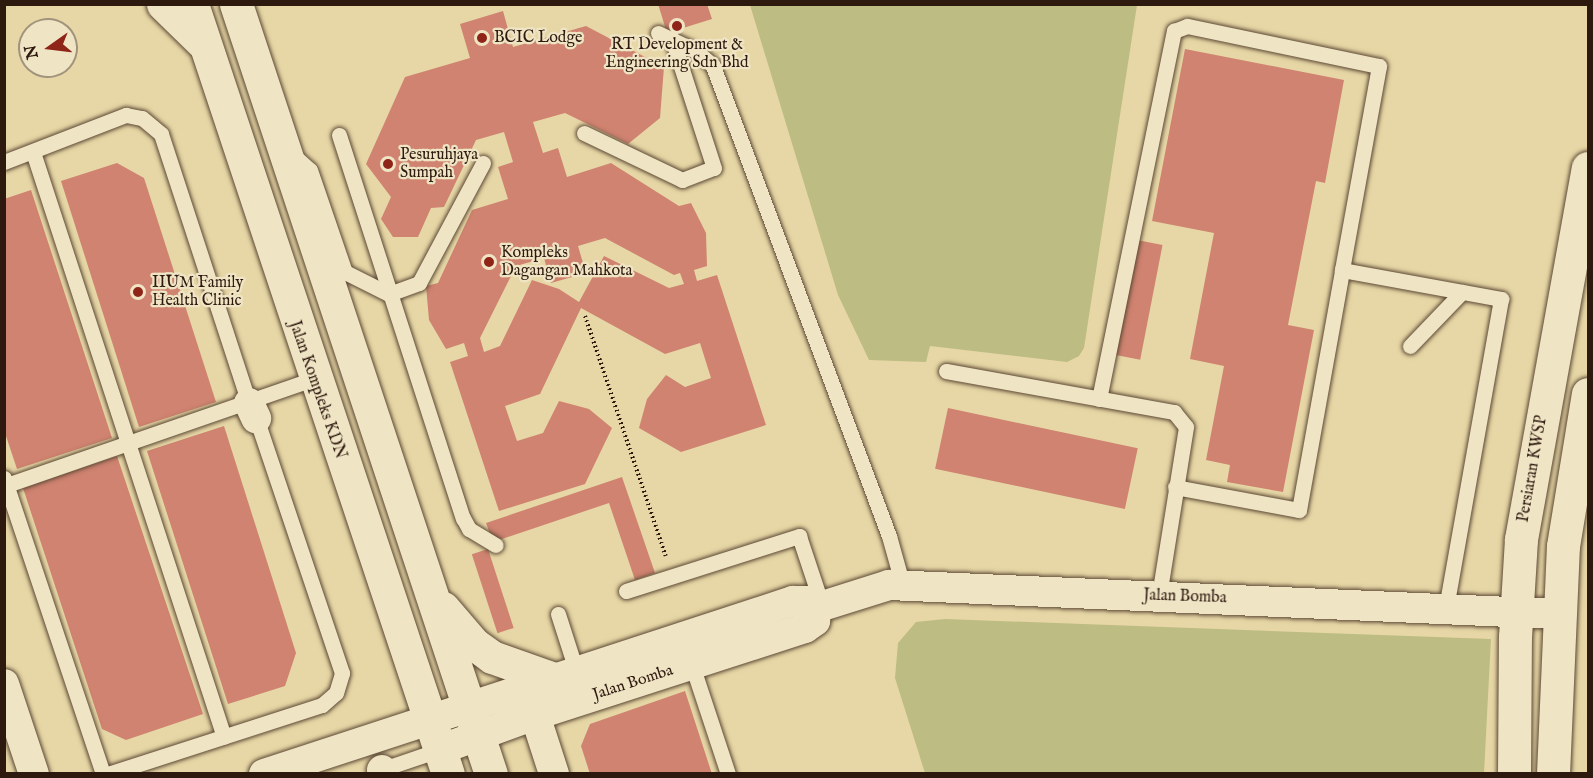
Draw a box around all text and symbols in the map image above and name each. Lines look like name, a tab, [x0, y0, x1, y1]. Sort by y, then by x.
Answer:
north arrow	[18, 18, 78, 78]
marker: RT Development & Engineering Sdn Bhd	[670, 19, 684, 33]
place label: BCIC Lodge	[494, 28, 582, 48]
marker: BCIC Lodge	[475, 31, 489, 45]
place label: RT Development & Engineering Sdn Bhd	[606, 35, 748, 73]
text: N	[21, 43, 44, 61]
place label: Pesuruhjaya Sumpah	[400, 145, 478, 183]
marker: Pesuruhjaya Sumpah	[381, 157, 395, 171]
place label: Kompleks Dagangan Mahkota	[501, 243, 632, 281]
marker: Kompleks Dagangan Mahkota	[482, 255, 496, 269]
place label: IIUM Family Health Clinic	[152, 273, 243, 311]
marker: IIUM Family Health Clinic	[129, 283, 147, 301]
street label: Jalan Kompleks KDN	[284, 318, 350, 462]
street label: Persiaran KWSP	[1514, 414, 1552, 524]
street label: Jalan Bomba	[1143, 586, 1227, 608]
street label: Jalan Bomba	[590, 661, 676, 705]

